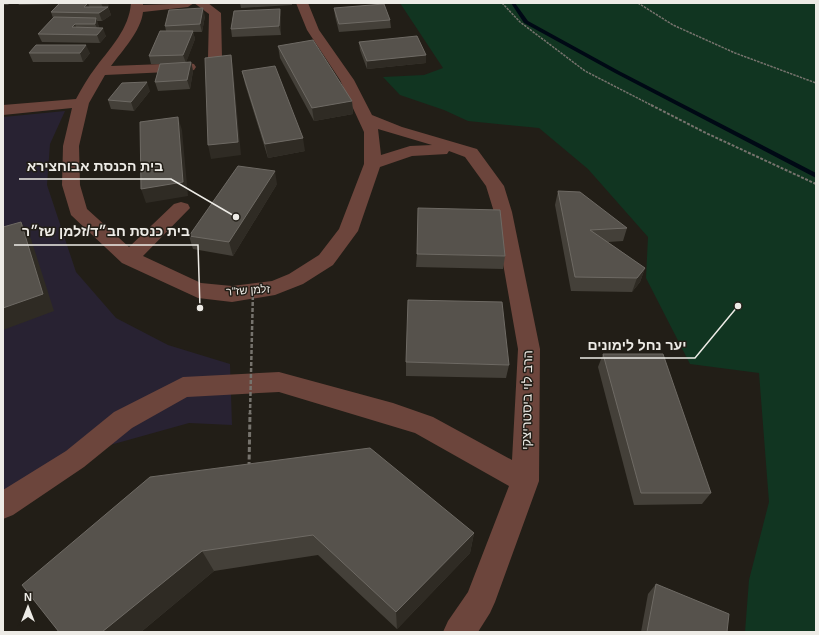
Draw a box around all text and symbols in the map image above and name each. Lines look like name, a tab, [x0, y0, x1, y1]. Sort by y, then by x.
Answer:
callout: בית הכנסת אבוחצירא	[19, 153, 171, 179]
text: בית הכנסת אבוחצירא	[27, 158, 163, 174]
callout: בית כנסת חב״ד/זלמן שז״ר	[14, 219, 198, 245]
text: בית כנסת חב״ד/זלמן שז״ר	[22, 223, 190, 239]
street label: זלמן שז"ר	[226, 282, 271, 298]
callout: יער נחל לימונים	[580, 332, 695, 358]
text: יער נחל לימונים	[588, 337, 686, 353]
street label: הרב לוי ביסטריצקי	[519, 350, 535, 450]
north arrow	[8, 587, 48, 627]
text: N	[24, 591, 32, 603]

